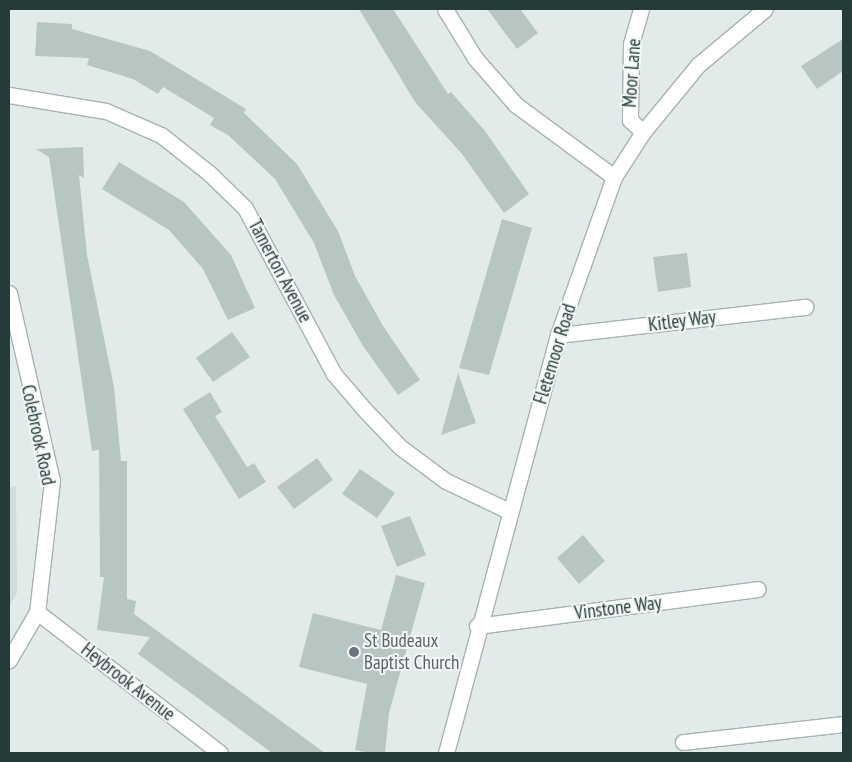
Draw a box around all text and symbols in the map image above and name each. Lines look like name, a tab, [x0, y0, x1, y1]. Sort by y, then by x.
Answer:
street label: Moor Lane	[618, 38, 646, 108]
street label: Tamerton Avenue	[243, 215, 317, 327]
street label: Fletemoor Road	[529, 301, 581, 407]
street label: Kitley Way	[647, 305, 717, 337]
street label: Colebrook Road	[16, 383, 60, 487]
street label: Vinstone Way	[573, 591, 663, 625]
place label: St Budeaux Baptist Church	[364, 630, 459, 674]
street label: Heybrook Avenue	[76, 638, 180, 726]
marker: St Budeaux Baptist Church	[348, 646, 360, 658]

